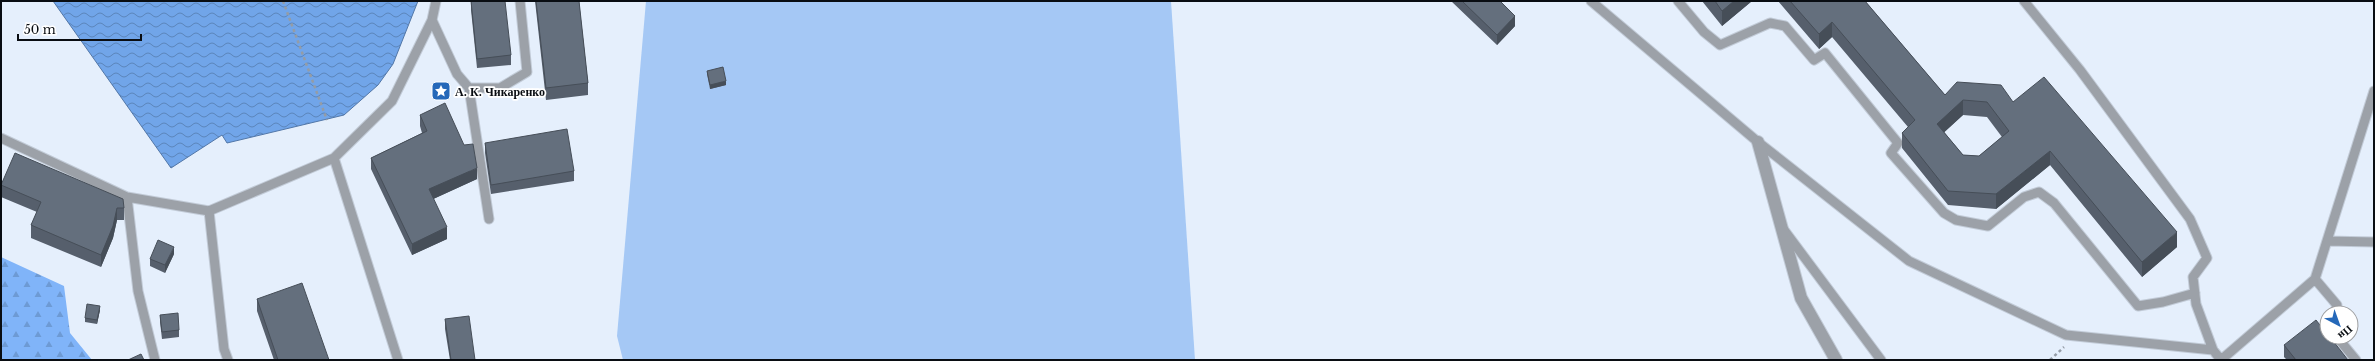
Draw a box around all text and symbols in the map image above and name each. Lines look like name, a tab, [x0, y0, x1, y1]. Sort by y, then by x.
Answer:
scale bar	[18, 16, 141, 42]
text: 50 m	[24, 22, 56, 37]
place icon: А. К. Чикаренко	[430, 80, 452, 102]
place label: А. К. Чикаренко	[455, 84, 545, 99]
north arrow	[2319, 305, 2359, 345]
text: Пн	[2335, 322, 2356, 343]

